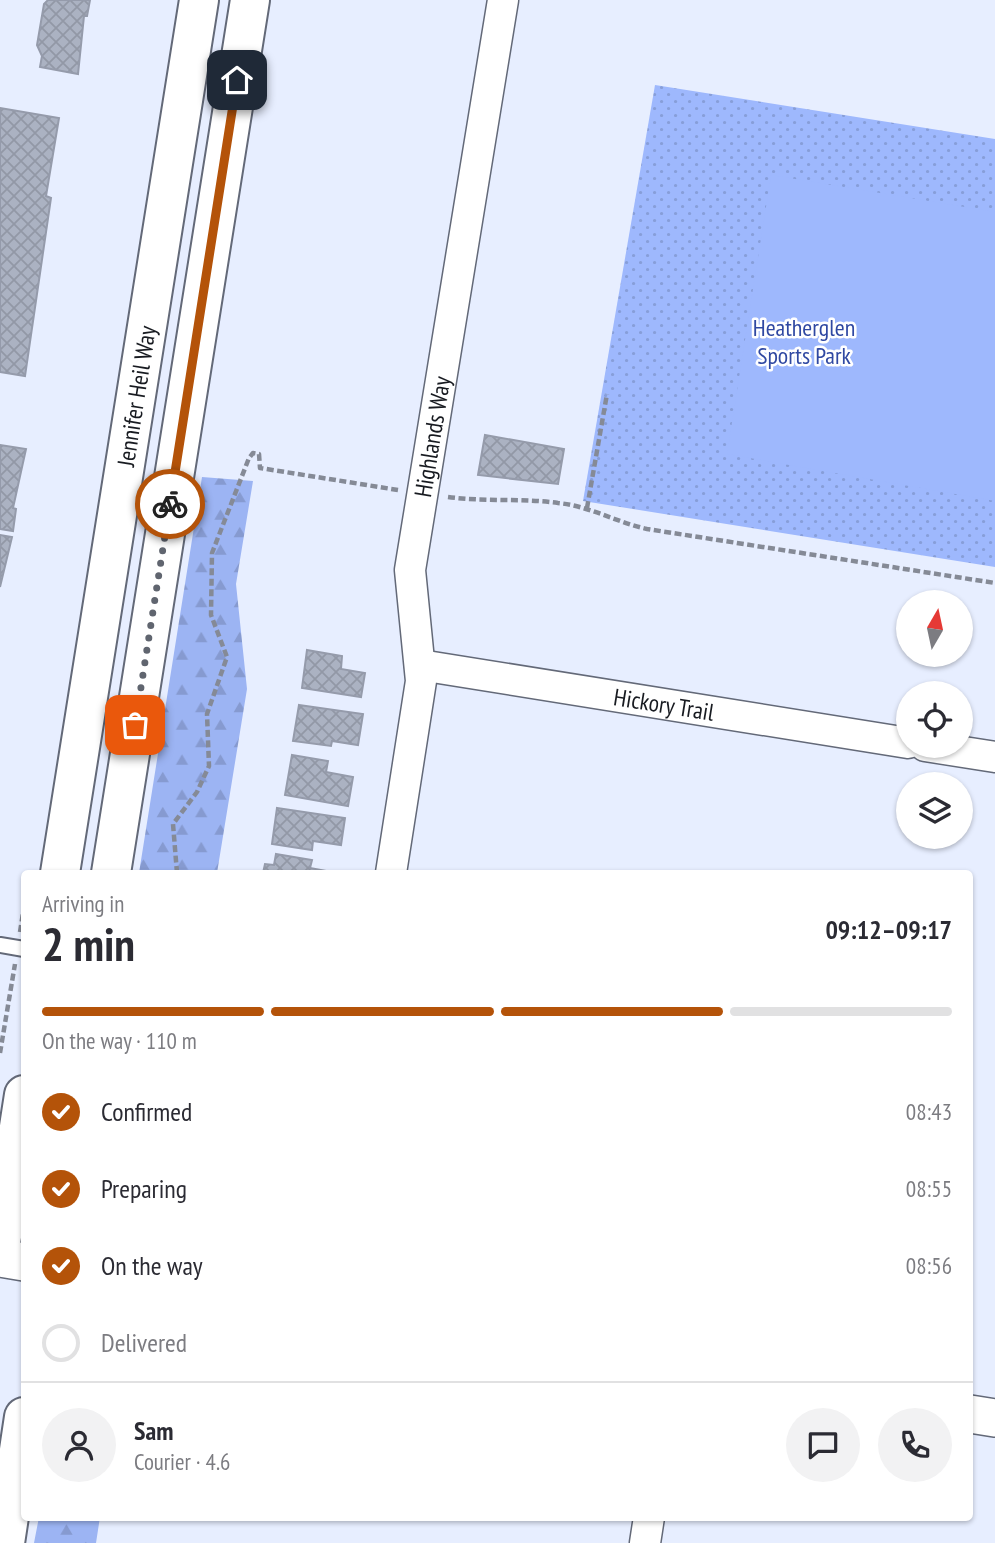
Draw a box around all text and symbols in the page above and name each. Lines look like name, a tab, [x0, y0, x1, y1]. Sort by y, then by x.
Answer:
pin	[207, 50, 267, 110]
icon: home	[218, 61, 256, 99]
park label: Heatherglen Sports Park	[753, 312, 855, 371]
street label: Jennifer Heil Way	[109, 324, 162, 469]
street label: Highlands Way	[407, 374, 457, 499]
courier	[135, 469, 205, 539]
icon: bike	[151, 485, 189, 523]
north arrow	[896, 590, 973, 667]
map controls	[896, 590, 973, 849]
street label: Hickory Trail	[612, 681, 717, 727]
button: locate	[896, 681, 973, 758]
pin	[105, 695, 165, 755]
icon: bag	[116, 706, 154, 744]
button: layers	[896, 772, 973, 849]
text: Arriving in	[42, 889, 124, 918]
text: 09:12–09:17	[825, 913, 952, 946]
text: 2 min	[42, 914, 135, 974]
text: On the way · 110 m	[42, 1026, 197, 1055]
icon: check	[42, 1093, 80, 1131]
text: Confirmed	[101, 1095, 192, 1128]
text: 08:43	[906, 1097, 952, 1126]
icon: check	[42, 1170, 80, 1208]
text: Preparing	[101, 1172, 187, 1205]
text: 08:55	[906, 1174, 952, 1203]
icon: check	[42, 1247, 80, 1285]
text: On the way	[101, 1249, 203, 1282]
text: 08:56	[906, 1251, 952, 1280]
text: Delivered	[101, 1326, 187, 1359]
button: person	[42, 1408, 116, 1482]
button: chat	[786, 1408, 860, 1482]
button: phone	[878, 1408, 952, 1482]
text: Sam	[134, 1414, 173, 1447]
text: Courier · 4.6	[134, 1447, 230, 1476]

